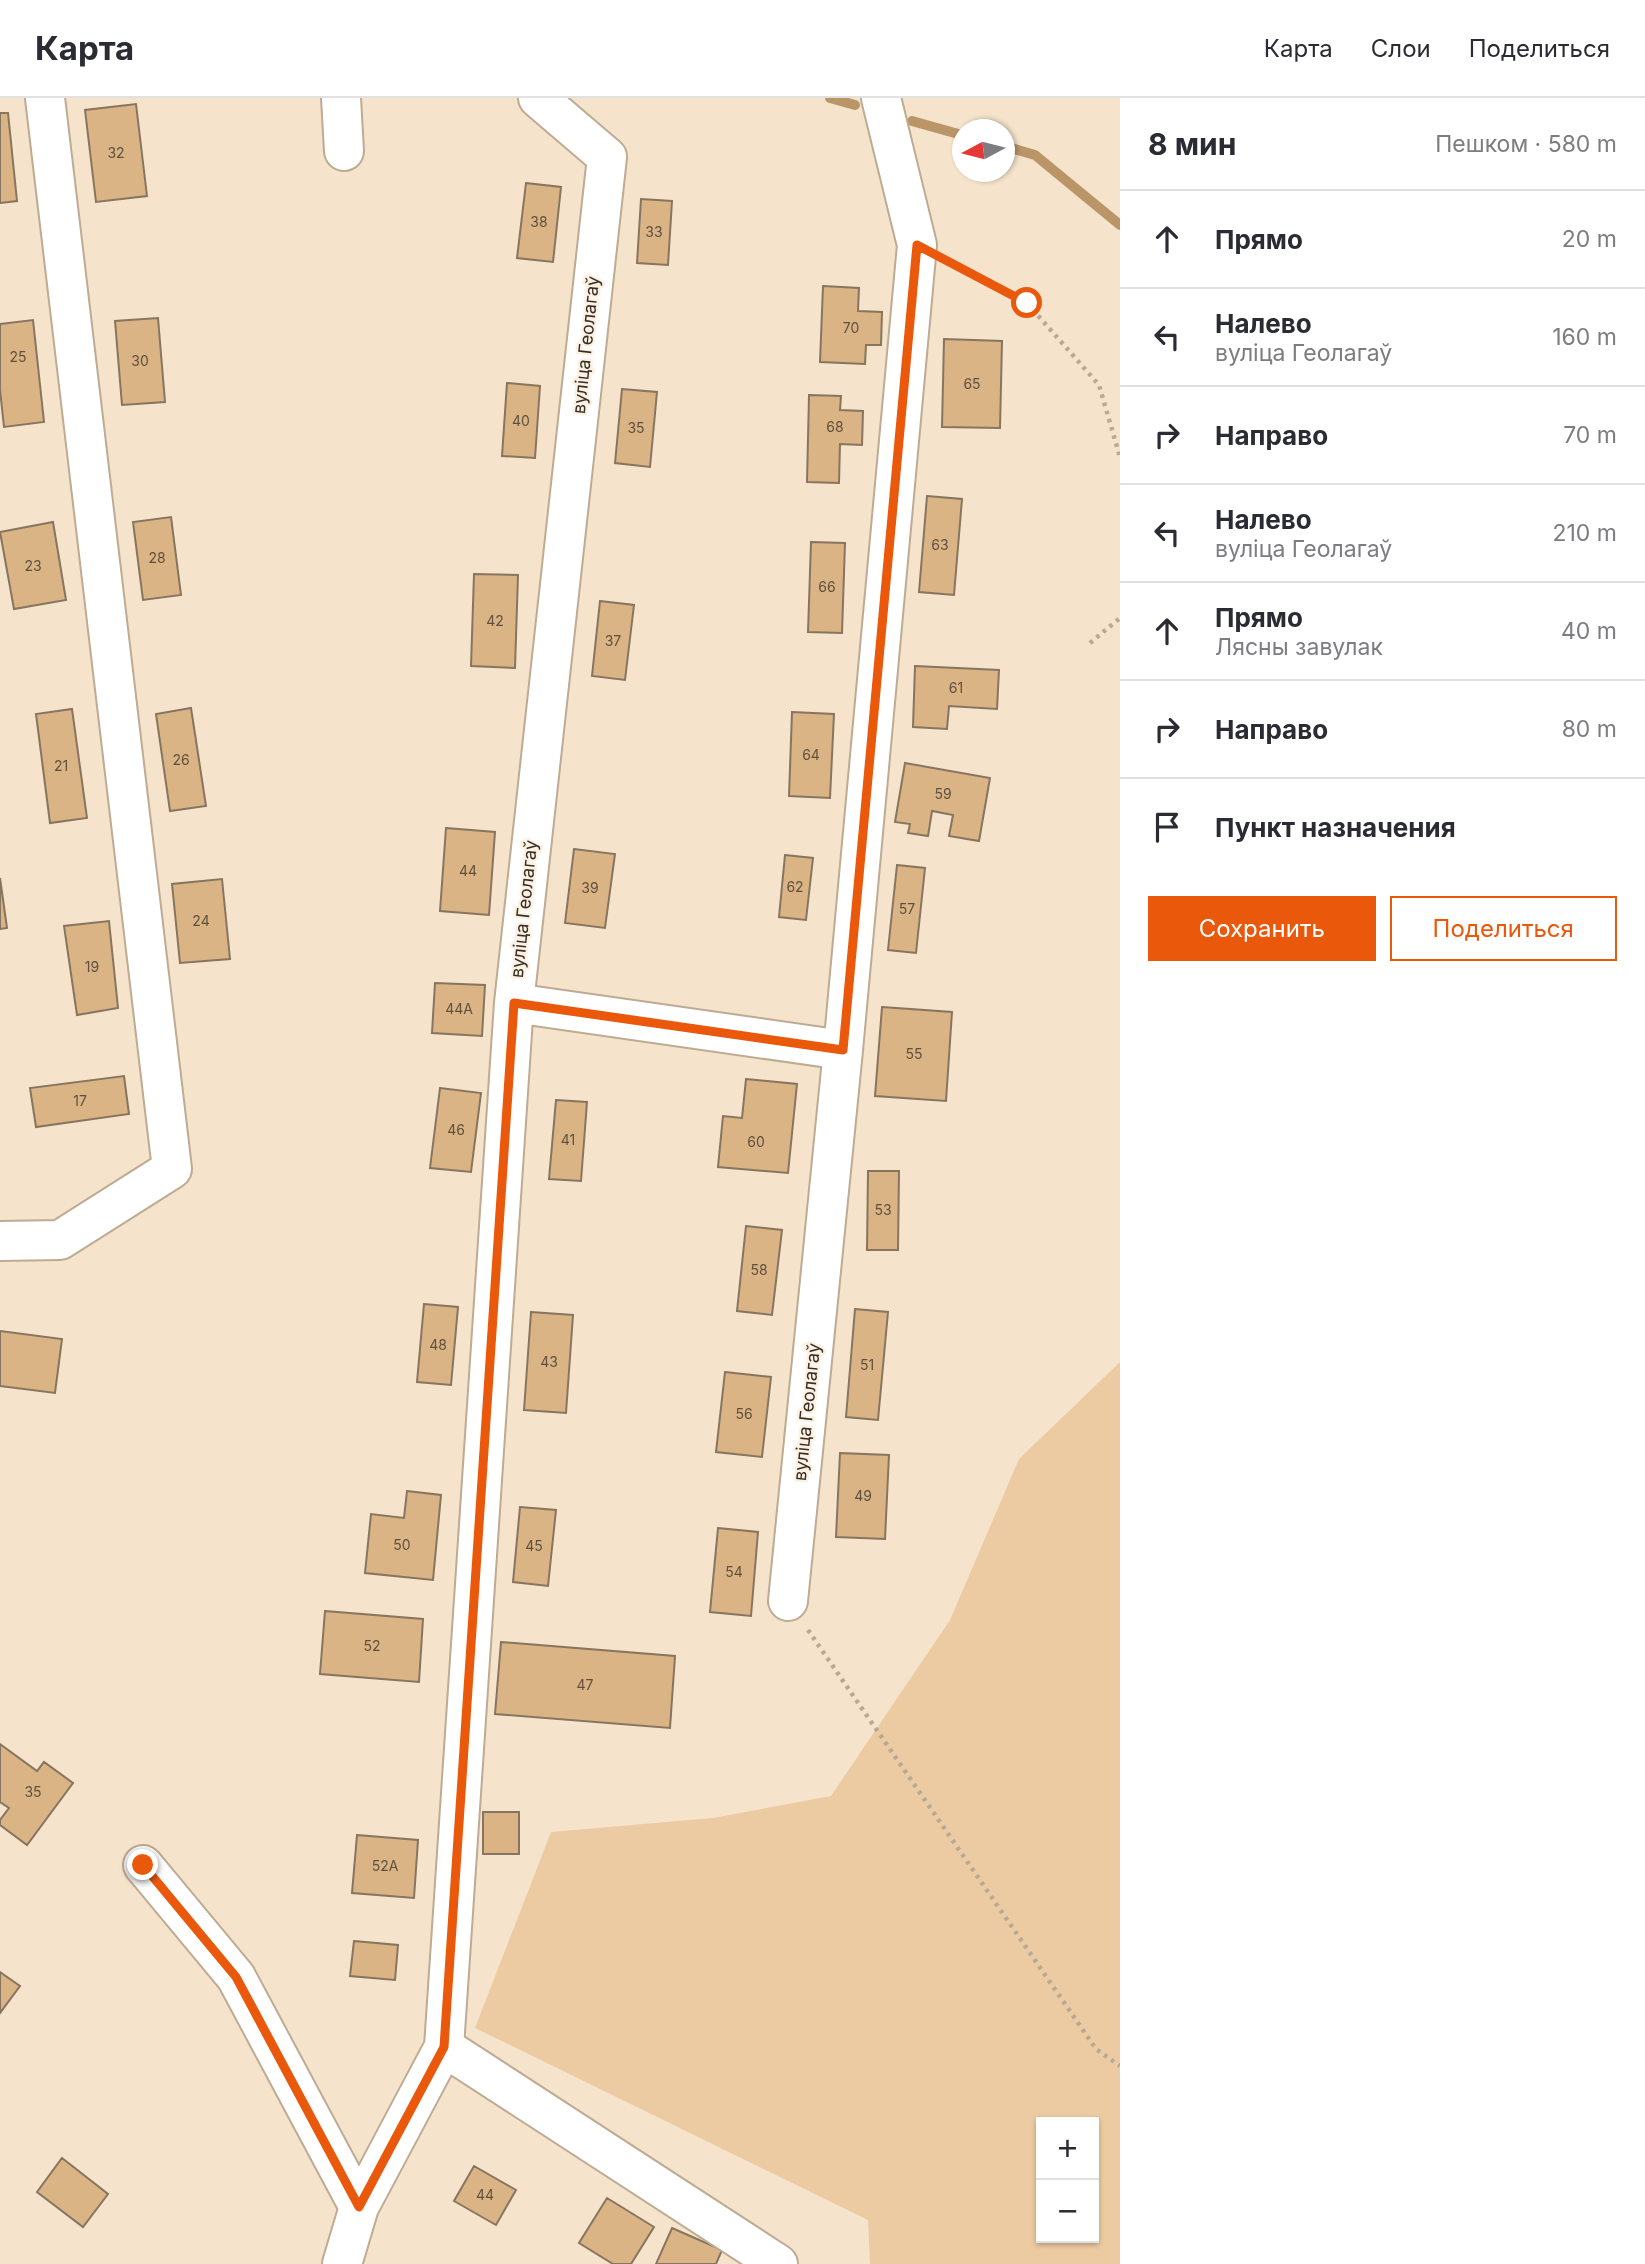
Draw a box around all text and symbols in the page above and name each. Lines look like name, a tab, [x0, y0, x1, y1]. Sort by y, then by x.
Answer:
text: Карта	[35, 28, 134, 68]
text: Карта	[1264, 34, 1333, 63]
text: Слои	[1371, 34, 1431, 63]
text: Поделиться	[1469, 34, 1610, 63]
north arrow	[952, 119, 1015, 182]
text: 8 мин	[1148, 126, 1236, 162]
text: Пешком · 580 m	[1435, 130, 1617, 158]
house number: 32	[107, 144, 125, 161]
house number: 38	[530, 213, 548, 230]
icon: ahead	[1148, 220, 1186, 258]
house number: 33	[645, 223, 663, 240]
text: Прямо	[1215, 224, 1303, 255]
text: 20 m	[1562, 225, 1617, 253]
street label: вуліца Геолагаў	[568, 275, 603, 415]
route start	[1011, 287, 1042, 318]
text: Налево	[1215, 308, 1312, 339]
icon: left	[1148, 318, 1186, 356]
house number: 70	[843, 319, 859, 336]
text: 160 m	[1552, 323, 1617, 351]
text: вуліца Геолагаў	[1215, 339, 1392, 367]
house number: 25	[9, 348, 27, 365]
house number: 30	[131, 352, 149, 369]
house number: 65	[963, 375, 981, 392]
house number: 40	[512, 412, 530, 429]
icon: right	[1148, 416, 1186, 454]
house number: 68	[826, 418, 844, 435]
house number: 35	[627, 419, 645, 436]
text: Направо	[1215, 420, 1328, 451]
text: 70 m	[1563, 421, 1617, 449]
text: Налево	[1215, 504, 1312, 535]
icon: left	[1148, 514, 1186, 552]
text: 210 m	[1552, 519, 1617, 547]
text: вуліца Геолагаў	[1215, 535, 1392, 563]
house number: 63	[931, 536, 949, 553]
house number: 28	[148, 549, 166, 566]
house number: 23	[24, 557, 42, 574]
house number: 66	[818, 578, 836, 595]
text: Прямо	[1215, 602, 1303, 633]
house number: 42	[486, 612, 504, 629]
icon: ahead	[1148, 612, 1186, 650]
text: 40 m	[1561, 617, 1617, 645]
house number: 37	[605, 632, 621, 649]
text: Лясны завулак	[1215, 633, 1383, 661]
house number: 61	[949, 679, 963, 696]
icon: right	[1148, 710, 1186, 748]
text: Направо	[1215, 714, 1328, 745]
text: 80 m	[1562, 715, 1617, 743]
house number: 64	[802, 746, 820, 763]
house number: 26	[172, 751, 190, 768]
house number: 21	[54, 757, 68, 774]
house number: 59	[934, 785, 952, 802]
icon: arrive	[1148, 808, 1186, 846]
text: Пункт назначения	[1215, 812, 1456, 843]
street label: вуліца Геолагаў	[506, 839, 541, 979]
house number: 44	[459, 862, 477, 879]
house number: 62	[786, 878, 804, 895]
house number: 39	[581, 879, 599, 896]
button: Сохранить	[1148, 896, 1376, 961]
button: Поделиться	[1390, 896, 1617, 961]
house number: 57	[899, 900, 915, 917]
house number: 24	[192, 912, 210, 929]
house number: 19	[85, 958, 99, 975]
house number: 44А	[445, 1000, 473, 1017]
house number: 55	[905, 1045, 923, 1062]
house number: 17	[73, 1092, 87, 1109]
house number: 46	[447, 1121, 465, 1138]
house number: 41	[561, 1131, 575, 1148]
house number: 60	[747, 1133, 765, 1150]
house number: 53	[874, 1201, 892, 1218]
house number: 58	[750, 1261, 768, 1278]
house number: 48	[429, 1336, 447, 1353]
street label: вуліца Геолагаў	[789, 1342, 824, 1482]
house number: 43	[540, 1353, 558, 1370]
house number: 51	[860, 1356, 874, 1373]
house number: 56	[735, 1405, 753, 1422]
house number: 49	[854, 1487, 872, 1504]
house number: 50	[393, 1536, 411, 1553]
house number: 45	[525, 1537, 543, 1554]
house number: 54	[725, 1563, 743, 1580]
house number: 52	[363, 1637, 381, 1654]
house number: 47	[577, 1676, 594, 1693]
house number: 35	[24, 1783, 42, 1800]
route end	[127, 1849, 158, 1880]
house number: 52А	[372, 1857, 399, 1874]
map controls	[1036, 2117, 1099, 2243]
button: +	[1036, 2117, 1099, 2180]
button: −	[1036, 2180, 1099, 2243]
house number: 44	[476, 2186, 494, 2203]

